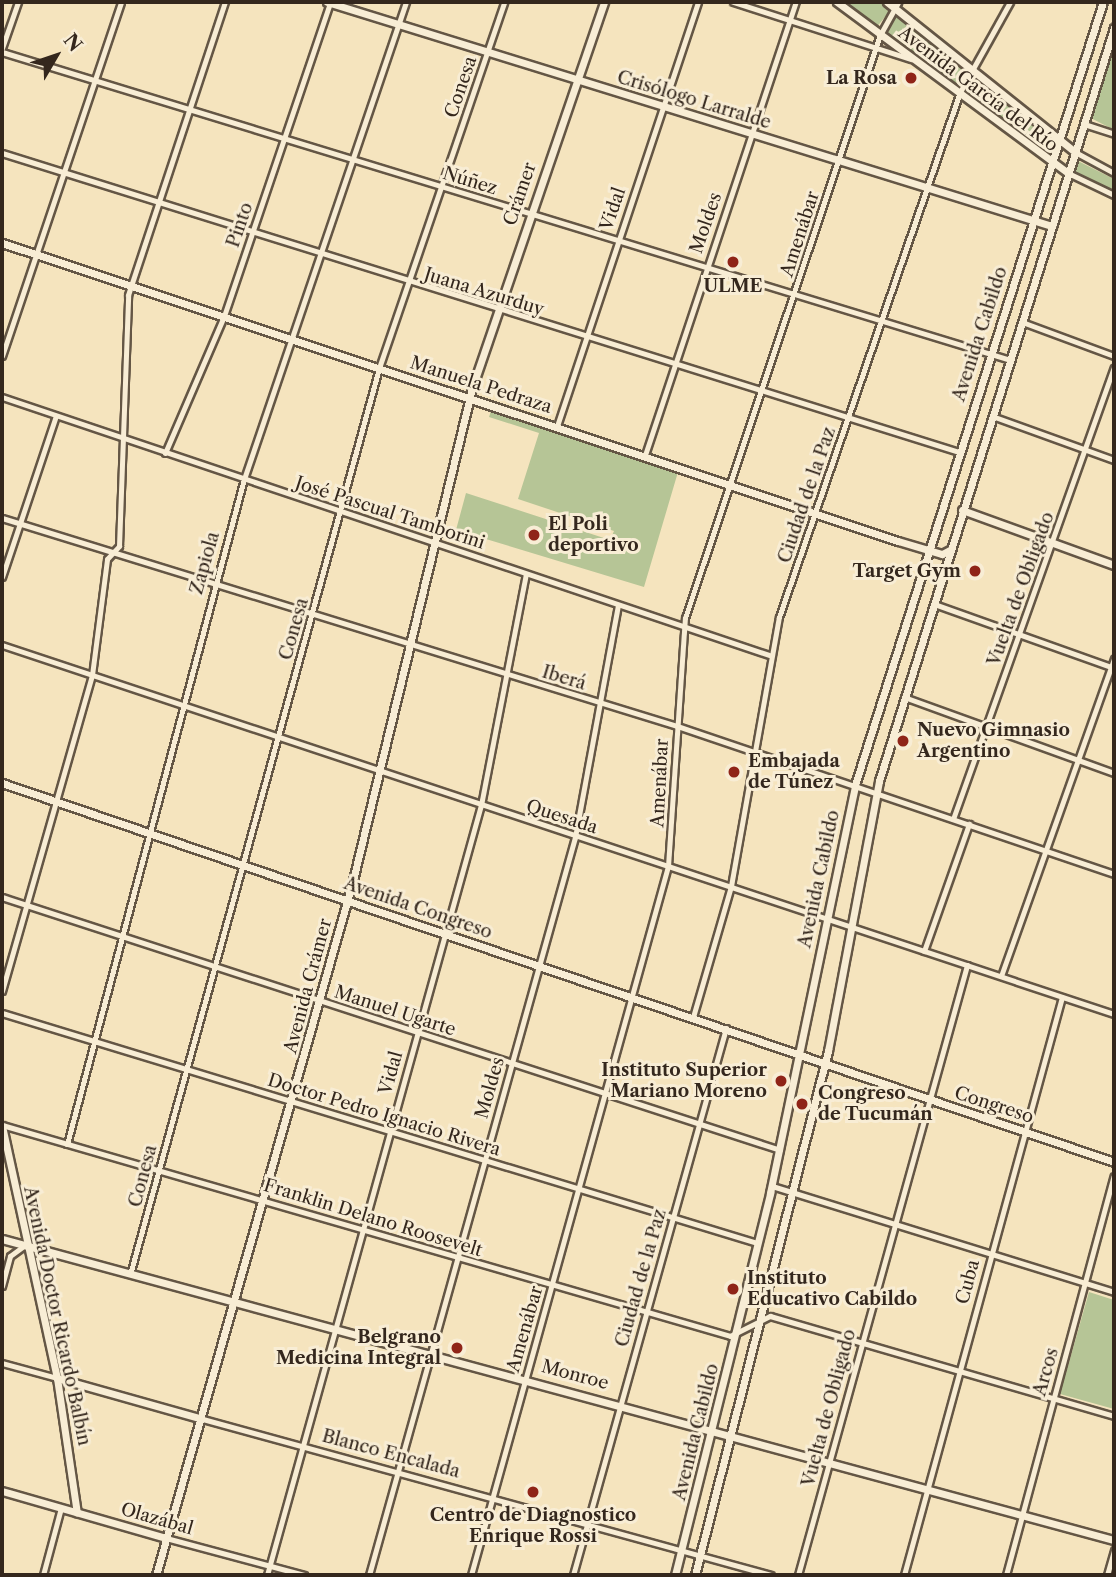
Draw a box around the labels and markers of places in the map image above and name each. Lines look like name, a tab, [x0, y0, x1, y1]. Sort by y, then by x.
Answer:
place label: La Rosa	[826, 67, 897, 89]
marker: La Rosa	[903, 70, 919, 86]
marker: ULME	[723, 252, 743, 272]
place label: ULME	[703, 275, 763, 297]
place label: El Poli deportivo	[548, 514, 639, 556]
marker: El Poli deportivo	[526, 527, 542, 543]
place label: Target Gym	[853, 560, 961, 582]
marker: Target Gym	[967, 563, 983, 579]
place label: Nuevo Gimnasio Argentino	[917, 720, 1070, 762]
marker: Nuevo Gimnasio Argentino	[895, 733, 911, 749]
place label: Embajada de Túnez	[748, 751, 840, 794]
marker: Embajada de Túnez	[726, 764, 742, 780]
place label: Instituto Superior Mariano Moreno	[601, 1060, 767, 1102]
marker: Instituto Superior Mariano Moreno	[773, 1073, 789, 1089]
place label: Congreso de Tucumán	[818, 1083, 933, 1126]
marker: Congreso de Tucumán	[792, 1094, 812, 1114]
place label: Instituto Educativo Cabildo	[747, 1268, 917, 1310]
marker: Instituto Educativo Cabildo	[725, 1281, 741, 1297]
place label: Belgrano Medicina Integral	[276, 1327, 441, 1370]
marker: Belgrano Medicina Integral	[447, 1338, 467, 1358]
marker: Centro de Diagnostico Enrique Rossi	[523, 1482, 543, 1502]
place label: Centro de Diagnostico Enrique Rossi	[430, 1505, 636, 1548]

